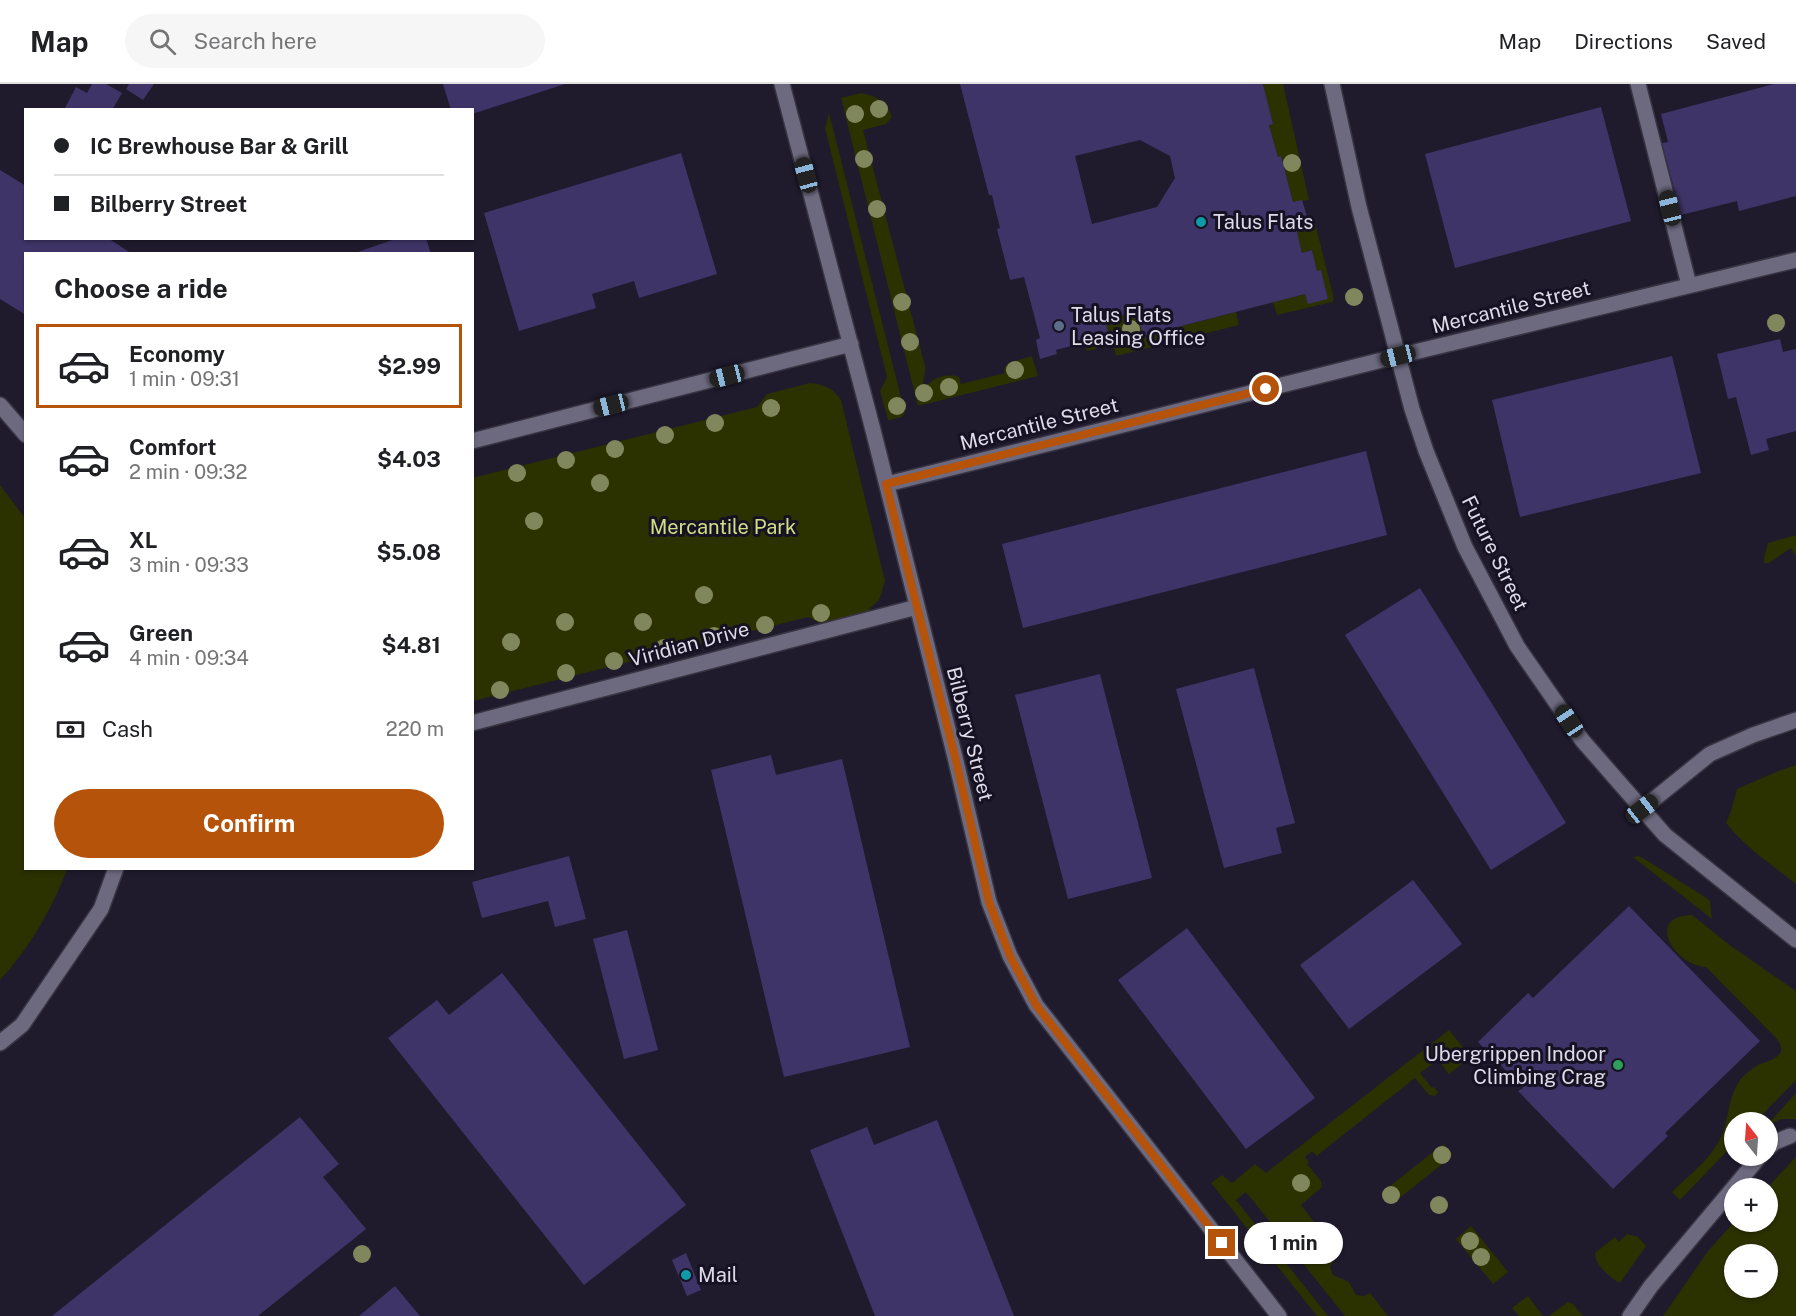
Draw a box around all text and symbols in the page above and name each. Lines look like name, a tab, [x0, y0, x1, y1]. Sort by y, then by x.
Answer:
search box	[125, 14, 545, 68]
text: Map	[30, 25, 89, 58]
icon: search	[146, 25, 179, 58]
text: Search here	[194, 28, 317, 54]
text: Map	[1499, 29, 1541, 54]
text: Directions	[1574, 29, 1673, 54]
text: Saved	[1706, 29, 1766, 54]
text: IC Brewhouse Bar & Grill	[90, 133, 349, 159]
car	[793, 155, 819, 195]
car	[1657, 188, 1683, 228]
text: Bilberry Street	[90, 191, 247, 217]
place label: Talus Flats	[1213, 210, 1313, 234]
marker: Talus Flats	[1194, 215, 1208, 229]
text: Choose a ride	[54, 272, 228, 304]
street label: Mercantile Street	[1429, 276, 1593, 338]
place label: Talus Flats Leasing Office	[1071, 303, 1205, 350]
marker: Talus Flats Leasing Office	[1052, 319, 1066, 333]
icon: car	[57, 339, 111, 393]
text: Economy	[129, 341, 225, 367]
car	[1378, 343, 1418, 369]
text: $2.99	[377, 353, 441, 379]
car	[707, 363, 747, 389]
text: 1 min · 09:31	[129, 367, 240, 391]
route start	[1252, 375, 1279, 402]
car	[591, 392, 631, 418]
street label: Mercantile Street	[957, 393, 1121, 455]
icon: car	[57, 432, 111, 486]
text: Comfort	[129, 434, 216, 460]
text: $4.03	[377, 446, 441, 472]
text: 2 min · 09:32	[129, 460, 248, 484]
street label: Future Street	[1457, 492, 1533, 614]
park label: Mercantile Park	[650, 515, 796, 539]
icon: car	[57, 525, 111, 579]
text: XL	[129, 527, 157, 553]
text: $5.08	[376, 539, 441, 565]
text: 3 min · 09:33	[129, 553, 249, 577]
street label: Viridian Drive	[626, 616, 752, 672]
icon: car	[57, 618, 111, 672]
text: Green	[129, 620, 193, 646]
text: $4.81	[381, 632, 441, 658]
text: 4 min · 09:34	[129, 646, 249, 670]
street label: Bilberry Street	[942, 664, 998, 804]
car	[1551, 701, 1587, 741]
icon: cash	[54, 713, 87, 746]
text: Cash	[102, 716, 153, 742]
text: 220 m	[386, 717, 444, 741]
button: Confirm	[54, 789, 444, 858]
car	[1622, 791, 1662, 827]
place label: Ubergrippen Indoor Climbing Crag	[1425, 1042, 1606, 1089]
marker: Ubergrippen Indoor Climbing Crag	[1611, 1058, 1625, 1072]
north arrow	[1724, 1112, 1778, 1166]
map controls	[1724, 1112, 1778, 1298]
button: +	[1724, 1178, 1778, 1232]
callout: 1 min	[1243, 1222, 1342, 1264]
route end	[1208, 1229, 1235, 1256]
text: 1 min	[1269, 1231, 1318, 1255]
button: −	[1724, 1244, 1778, 1298]
place label: Mail	[698, 1263, 738, 1287]
marker: Mail	[679, 1268, 693, 1282]

